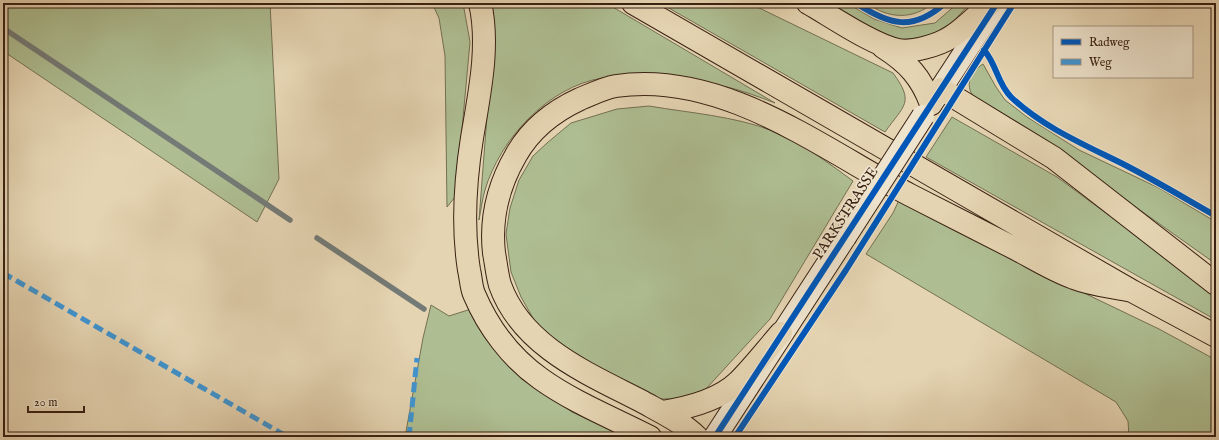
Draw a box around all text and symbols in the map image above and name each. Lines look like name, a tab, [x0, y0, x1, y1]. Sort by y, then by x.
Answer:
legend	[1053, 26, 1193, 78]
text: Radweg	[1089, 35, 1130, 50]
text: Weg	[1089, 55, 1112, 70]
street label: PARKSTRASSE	[808, 163, 882, 263]
scale bar	[28, 388, 84, 414]
text: 20 m	[34, 395, 57, 410]

